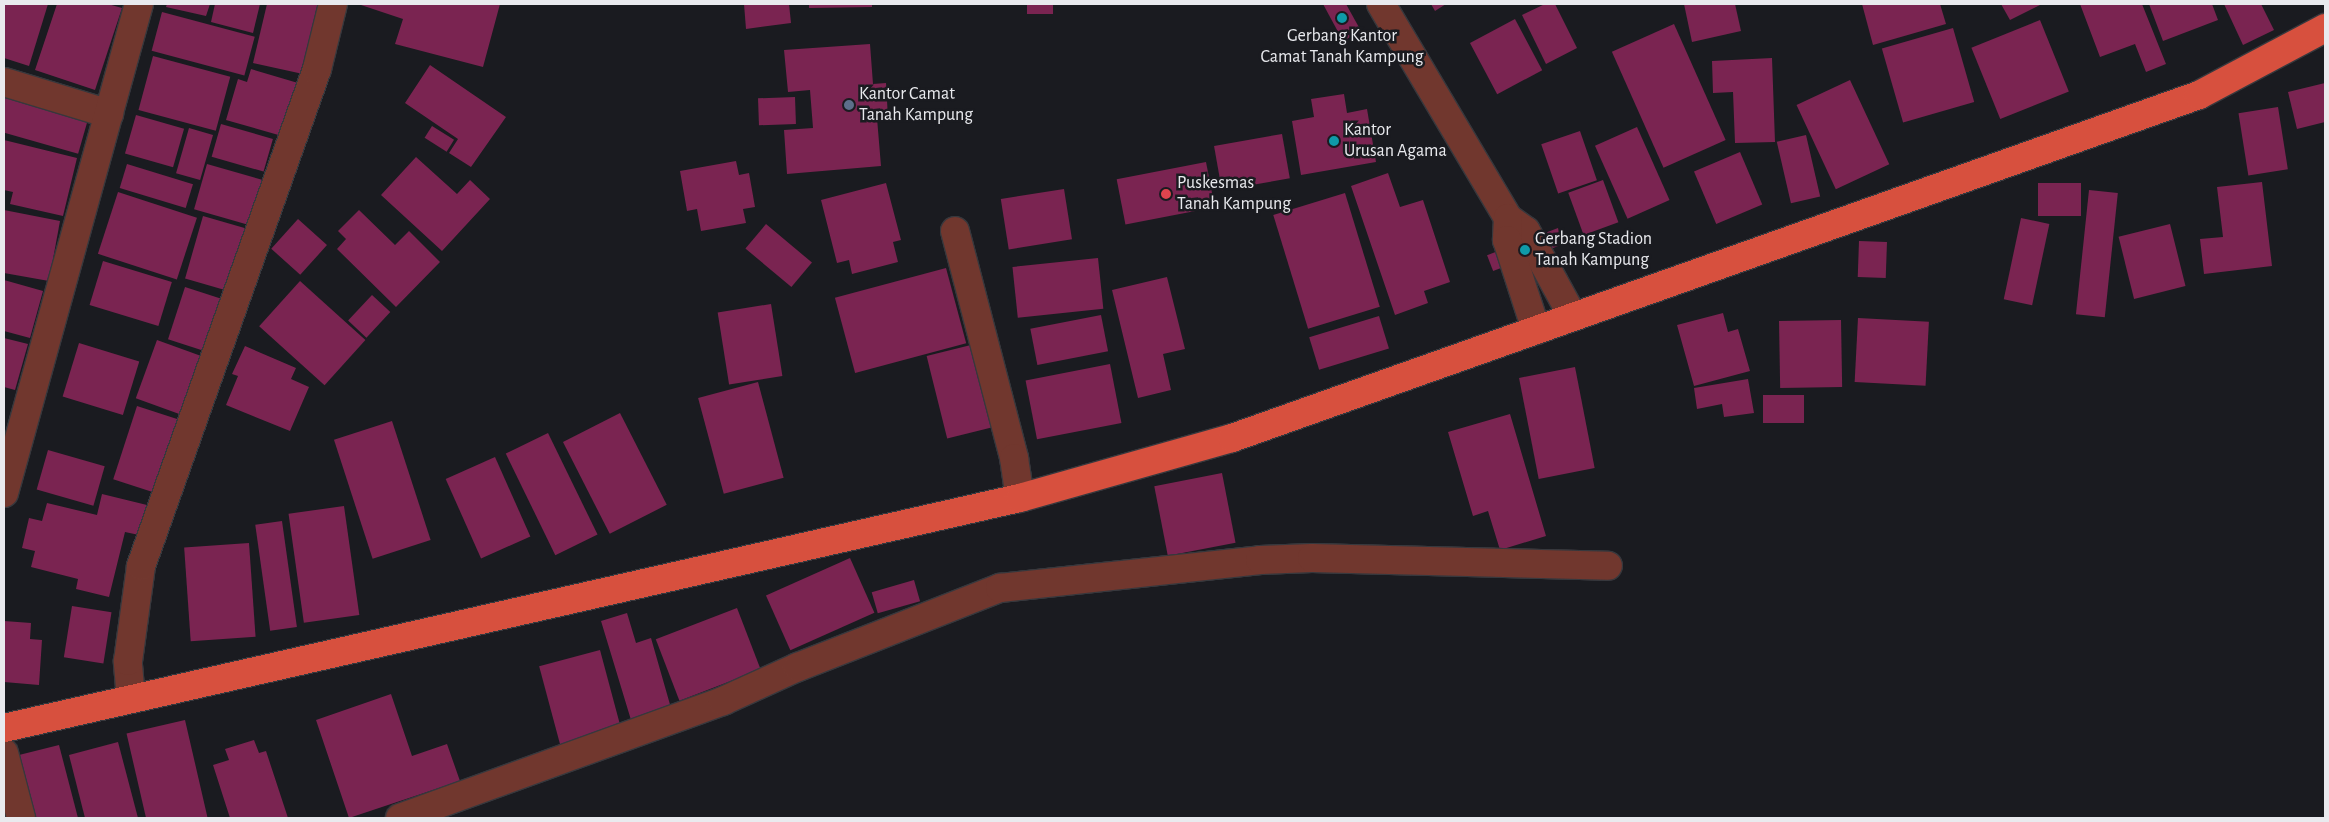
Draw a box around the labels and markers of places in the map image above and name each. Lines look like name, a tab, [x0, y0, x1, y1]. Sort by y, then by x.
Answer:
marker: Gerbang Kantor Camat Tanah Kampung	[1336, 12, 1348, 24]
place label: Gerbang Kantor Camat Tanah Kampung	[1260, 26, 1424, 68]
place label: Kantor Camat Tanah Kampung	[859, 84, 973, 126]
marker: Kantor Camat Tanah Kampung	[843, 99, 855, 111]
place label: Kantor Urusan Agama	[1344, 120, 1447, 162]
marker: Kantor Urusan Agama	[1328, 135, 1340, 147]
place label: Puskesmas Tanah Kampung	[1177, 173, 1291, 215]
marker: Puskesmas Tanah Kampung	[1159, 187, 1173, 201]
place label: Gerbang Stadion Tanah Kampung	[1535, 229, 1652, 272]
marker: Gerbang Stadion Tanah Kampung	[1519, 244, 1531, 256]

